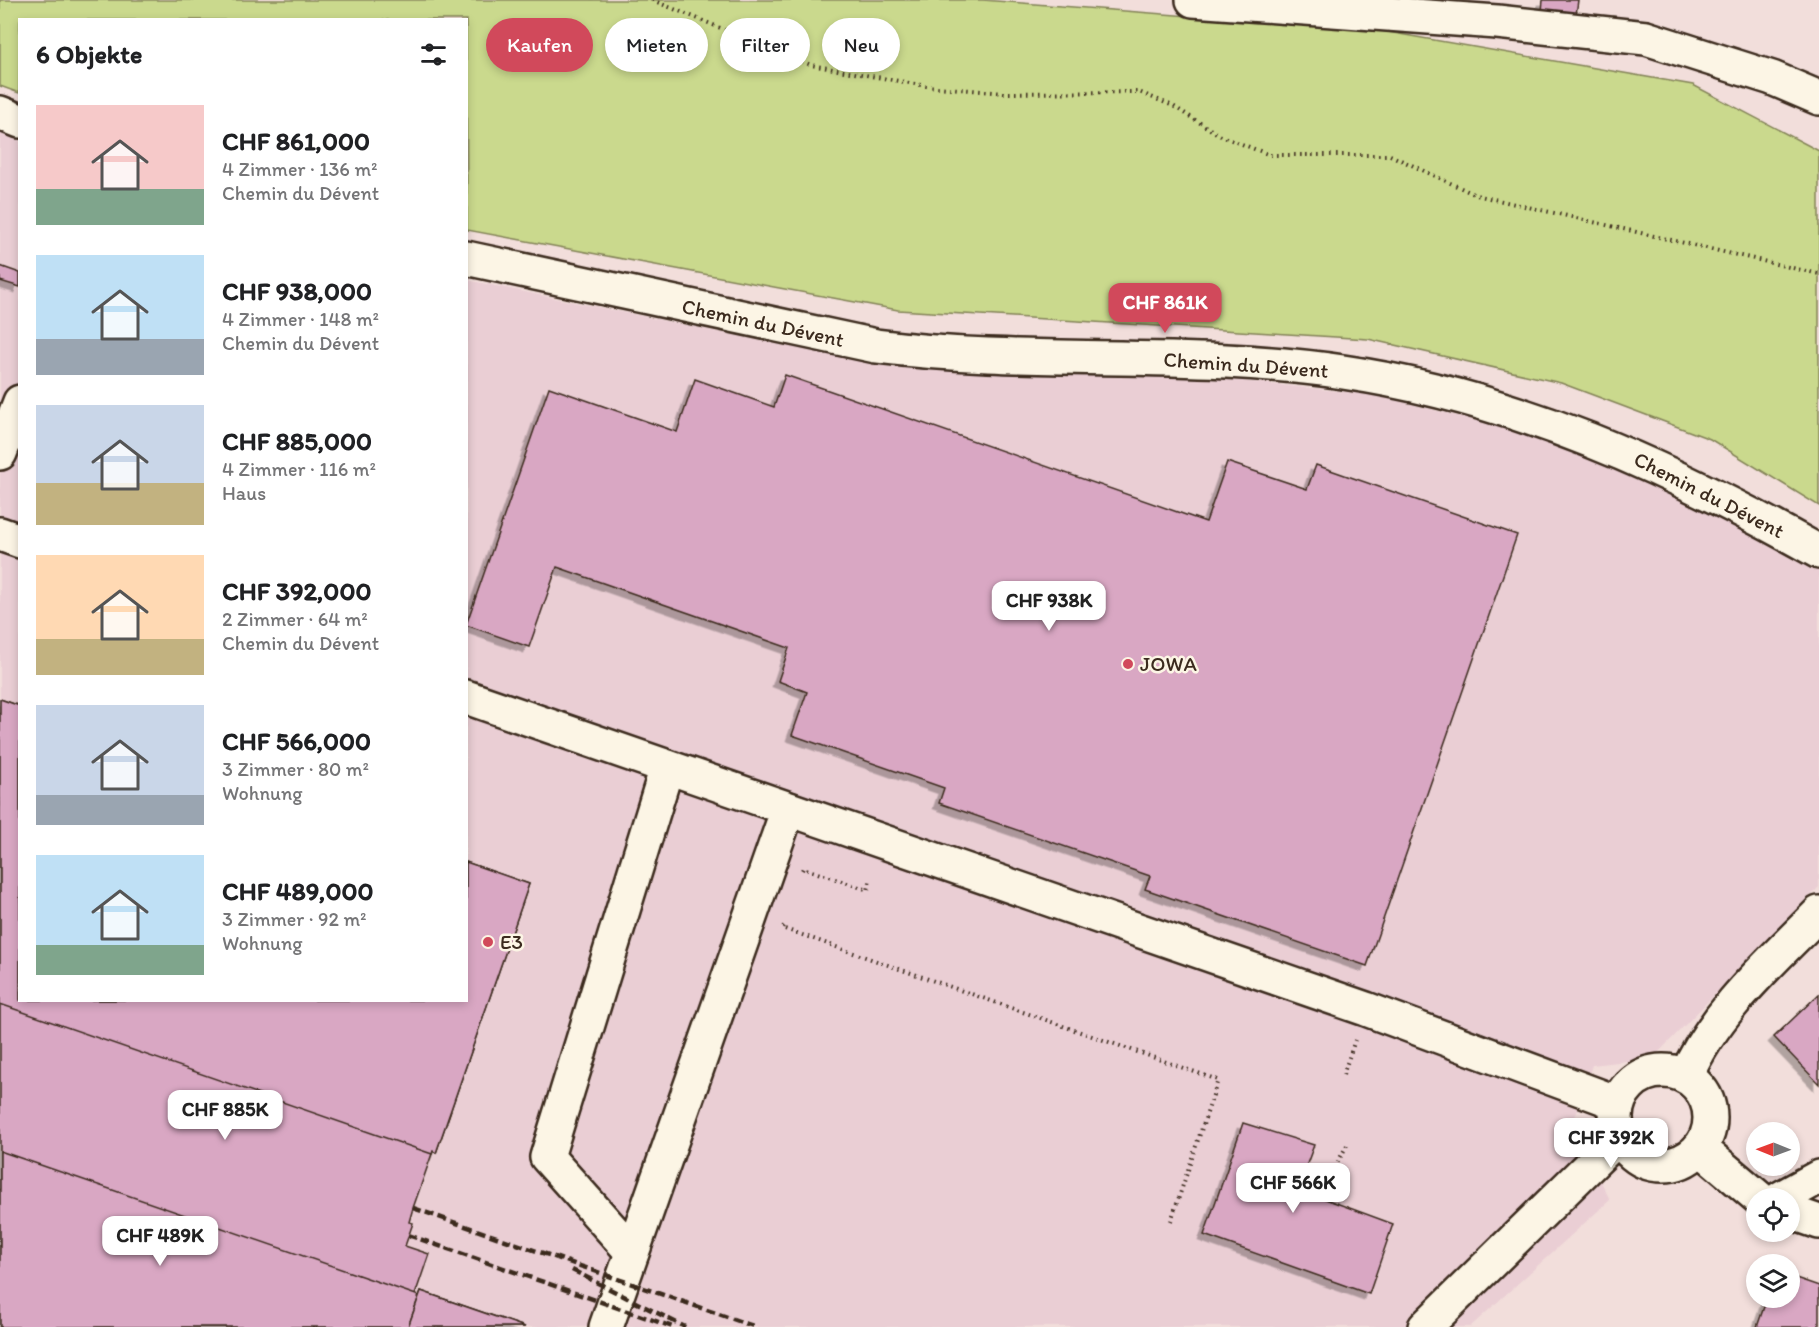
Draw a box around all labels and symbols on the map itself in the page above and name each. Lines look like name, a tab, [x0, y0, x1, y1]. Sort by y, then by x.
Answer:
pin: CHF 861K	[1103, 283, 1227, 334]
street label: Chemin du Dévent	[680, 293, 847, 352]
street label: Chemin du Dévent	[1163, 346, 1329, 383]
street label: Chemin du Dévent	[1630, 446, 1789, 543]
pin: CHF 938K	[987, 581, 1111, 632]
place label: JOWA	[1140, 651, 1197, 676]
marker: JOWA	[1121, 657, 1135, 671]
place label: E3	[500, 929, 523, 954]
marker: E3	[481, 935, 495, 949]
pin: CHF 885K	[163, 1090, 287, 1141]
pin: CHF 392K	[1549, 1118, 1673, 1169]
north arrow	[1746, 1122, 1800, 1176]
pin: CHF 566K	[1231, 1163, 1355, 1214]
pin: CHF 489K	[98, 1216, 222, 1267]

